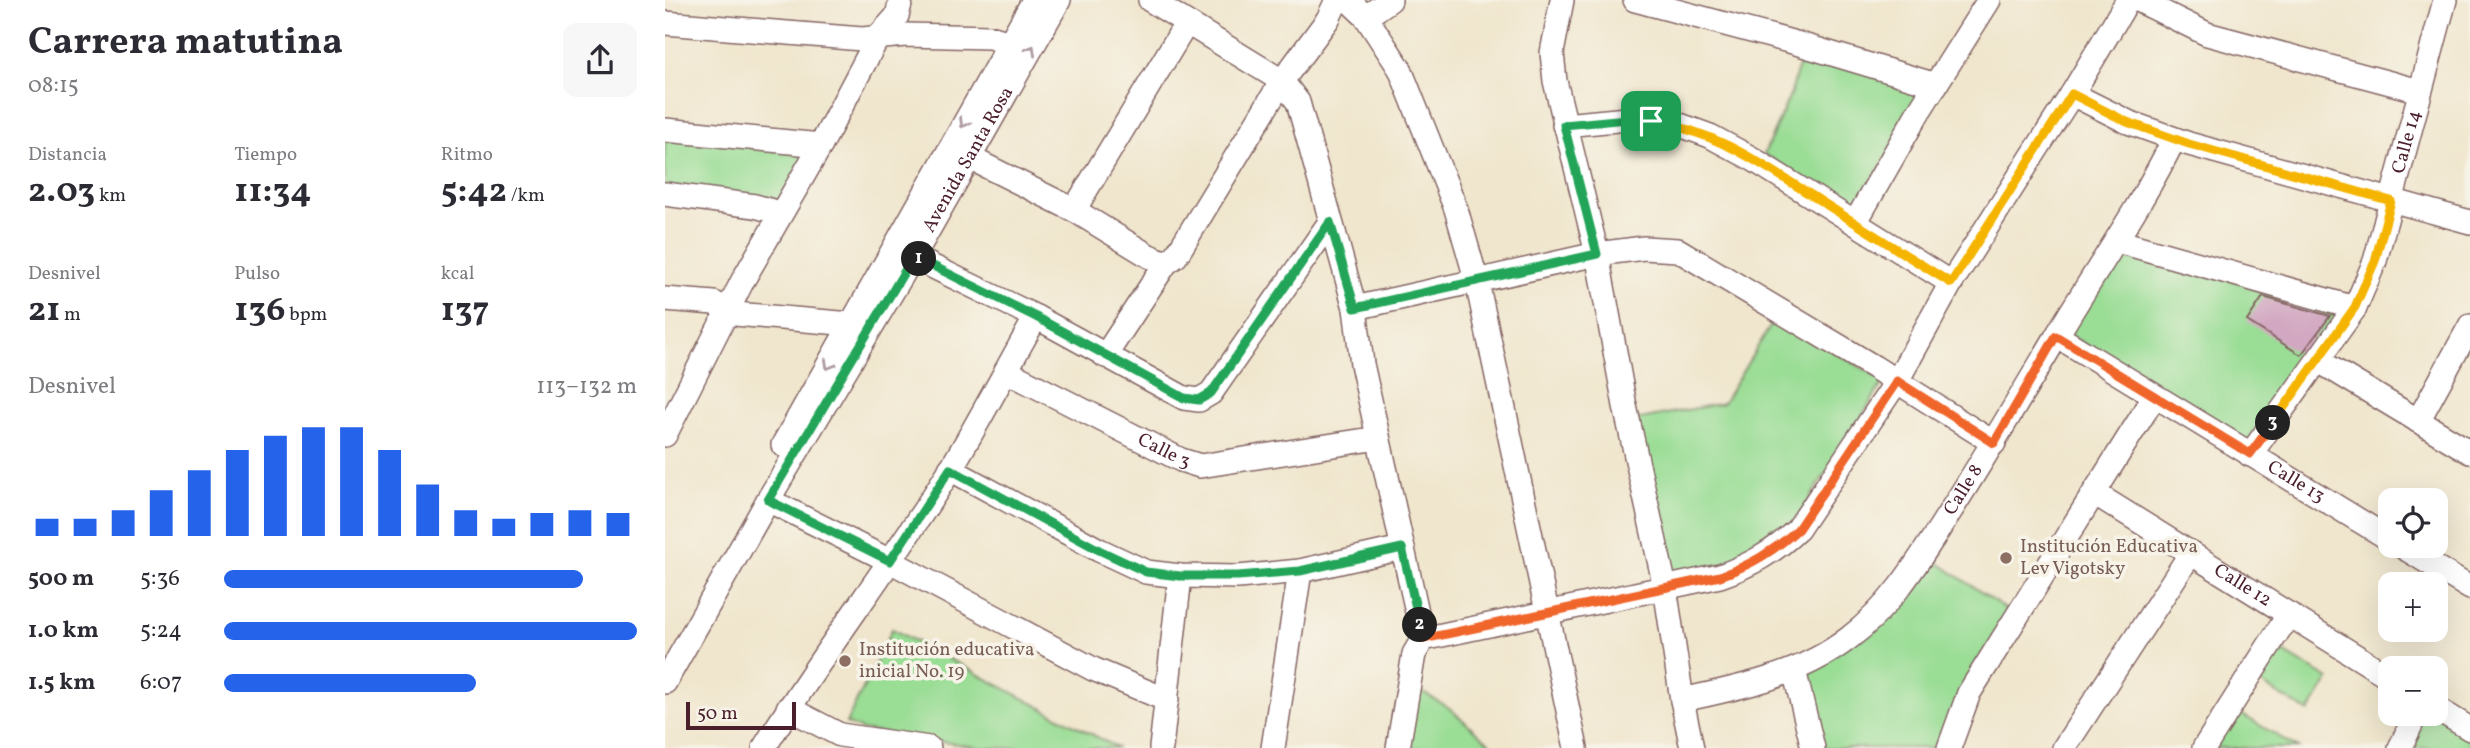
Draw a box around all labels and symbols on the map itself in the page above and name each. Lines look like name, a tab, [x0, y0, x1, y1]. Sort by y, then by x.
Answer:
one-way arrow	[1023, 45, 1036, 58]
street label: Avenida Santa Rosa	[917, 82, 1020, 237]
pin	[1621, 91, 1681, 151]
street label: Calle 14	[2386, 107, 2428, 177]
one-way arrow	[959, 116, 972, 129]
pin: 1	[901, 242, 937, 276]
one-way arrow	[824, 357, 837, 370]
pin: 3	[2255, 406, 2291, 440]
street label: Calle 3	[1133, 427, 1193, 475]
street label: Calle 13	[2262, 454, 2330, 510]
street label: Calle 8	[1938, 460, 1990, 521]
place label: Institución Educativa Lev Vigotsky	[2020, 534, 2198, 582]
marker: Institución Educativa Lev Vigotsky	[1998, 550, 2014, 566]
street label: Calle 12	[2209, 558, 2276, 613]
pin: 2	[1403, 608, 1437, 642]
place label: Institución educativa inicial No. 19	[859, 637, 1034, 685]
marker: Institución educativa inicial No. 19	[837, 653, 853, 669]
scale bar	[686, 699, 796, 731]

